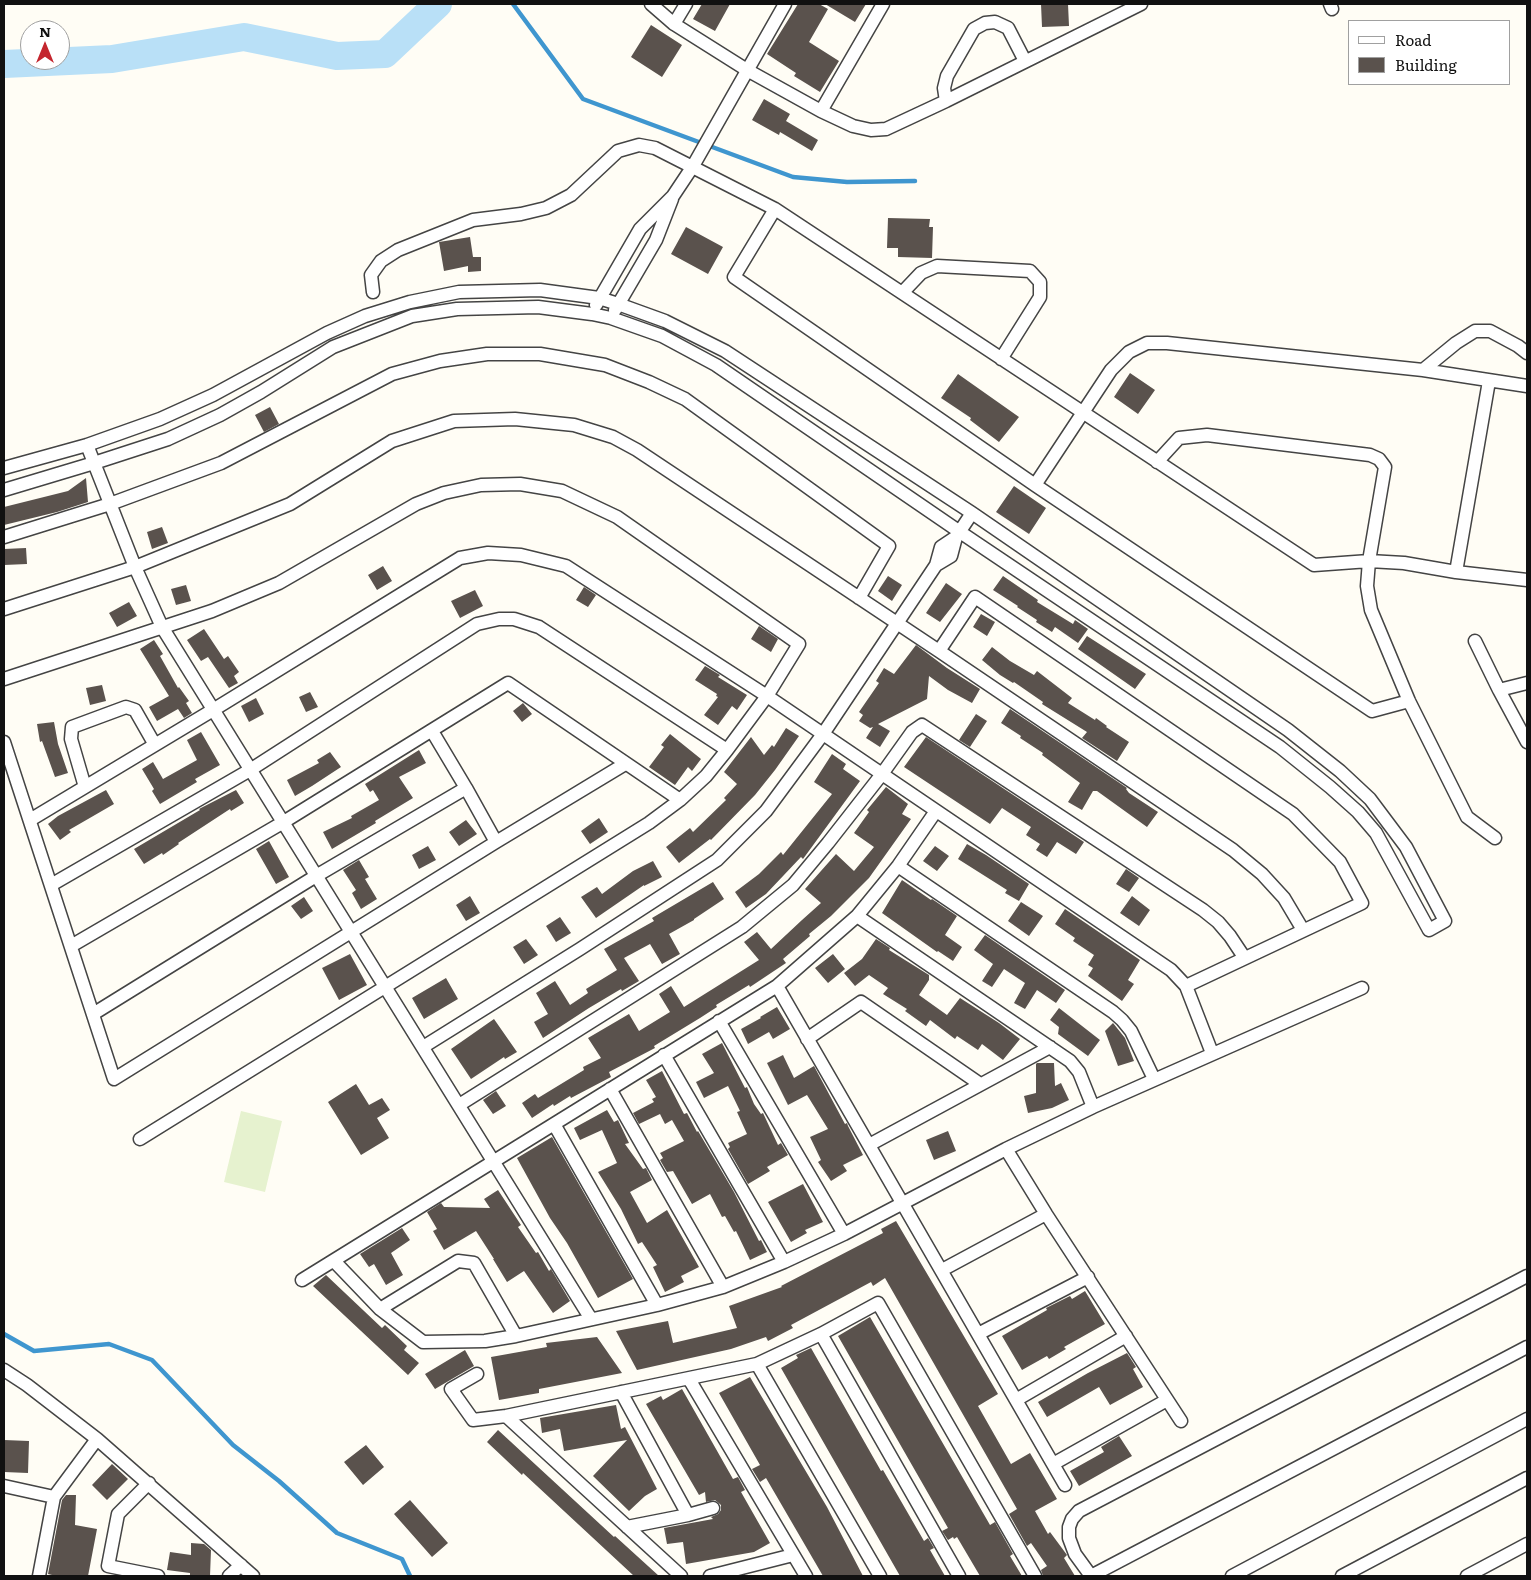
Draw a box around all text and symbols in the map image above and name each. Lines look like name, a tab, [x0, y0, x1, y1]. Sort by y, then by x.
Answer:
north arrow	[20, 20, 70, 70]
legend	[1348, 20, 1511, 85]
text: N	[39, 21, 51, 41]
text: Road	[1395, 28, 1431, 51]
text: Building	[1395, 53, 1457, 76]

